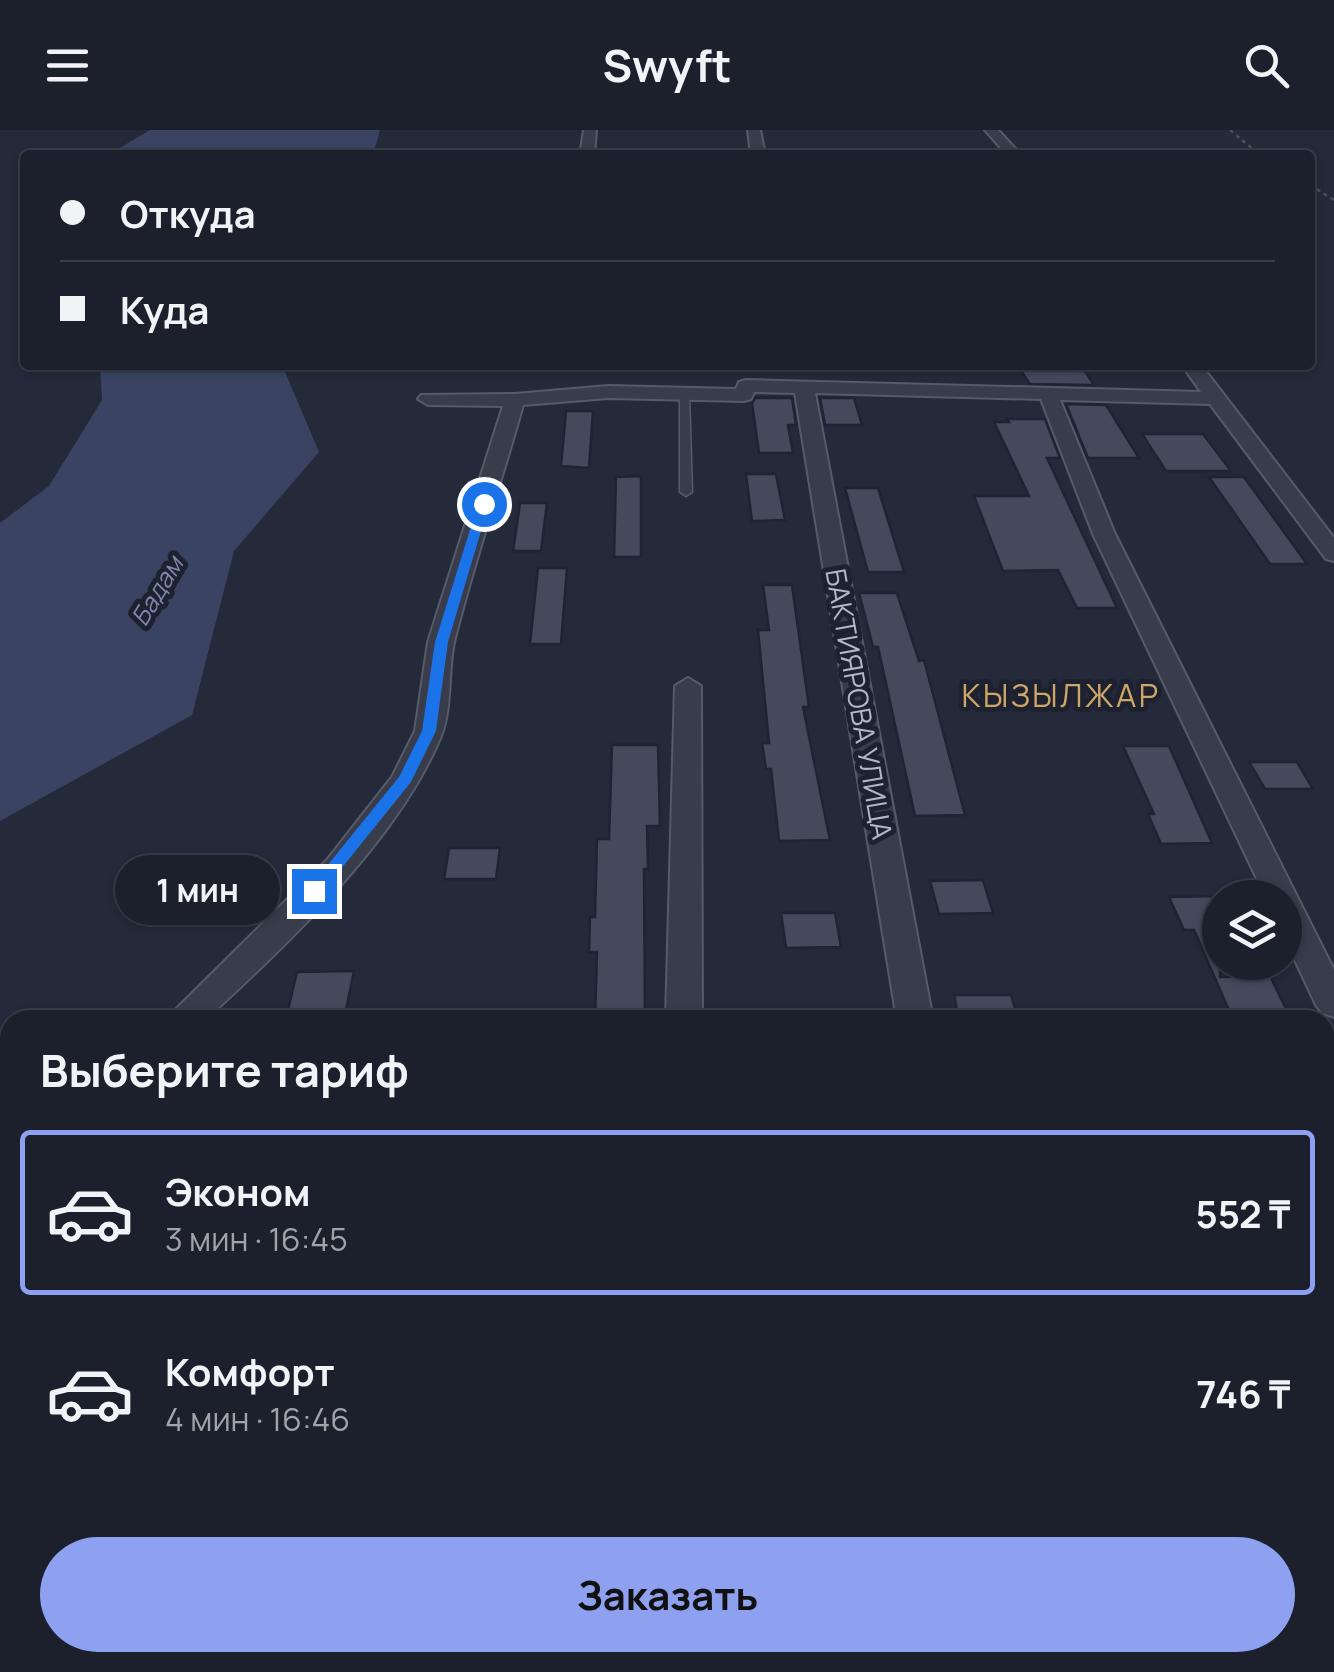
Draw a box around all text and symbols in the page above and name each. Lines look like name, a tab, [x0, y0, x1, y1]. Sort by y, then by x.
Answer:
text: Swyft	[603, 34, 731, 96]
icon: menu	[40, 38, 95, 93]
icon: search	[1239, 38, 1294, 93]
text: Откуда	[120, 187, 256, 239]
text: Куда	[120, 283, 209, 335]
route start	[462, 482, 507, 527]
water label: Бадам	[122, 548, 192, 632]
street label: БАКТИЯРОВА УЛИЦА	[817, 566, 903, 842]
district label: КЫЗЫЛЖАР	[962, 673, 1160, 717]
callout: 1 мин	[114, 856, 279, 926]
text: 1 мин	[156, 868, 239, 912]
route end	[292, 869, 337, 914]
map controls	[1202, 880, 1302, 980]
button: layers	[1202, 880, 1302, 980]
text: Выберите тариф	[40, 1039, 409, 1101]
text: Эконом	[165, 1165, 311, 1217]
icon: car	[45, 1168, 135, 1258]
text: 552 ₸	[1195, 1187, 1290, 1239]
text: 3 мин · 16:45	[165, 1217, 348, 1261]
text: Комфорт	[165, 1345, 335, 1397]
icon: car	[45, 1348, 135, 1438]
text: 746 ₸	[1196, 1367, 1290, 1419]
text: 4 мин · 16:46	[165, 1397, 350, 1441]
button: Заказать	[40, 1537, 1295, 1652]

